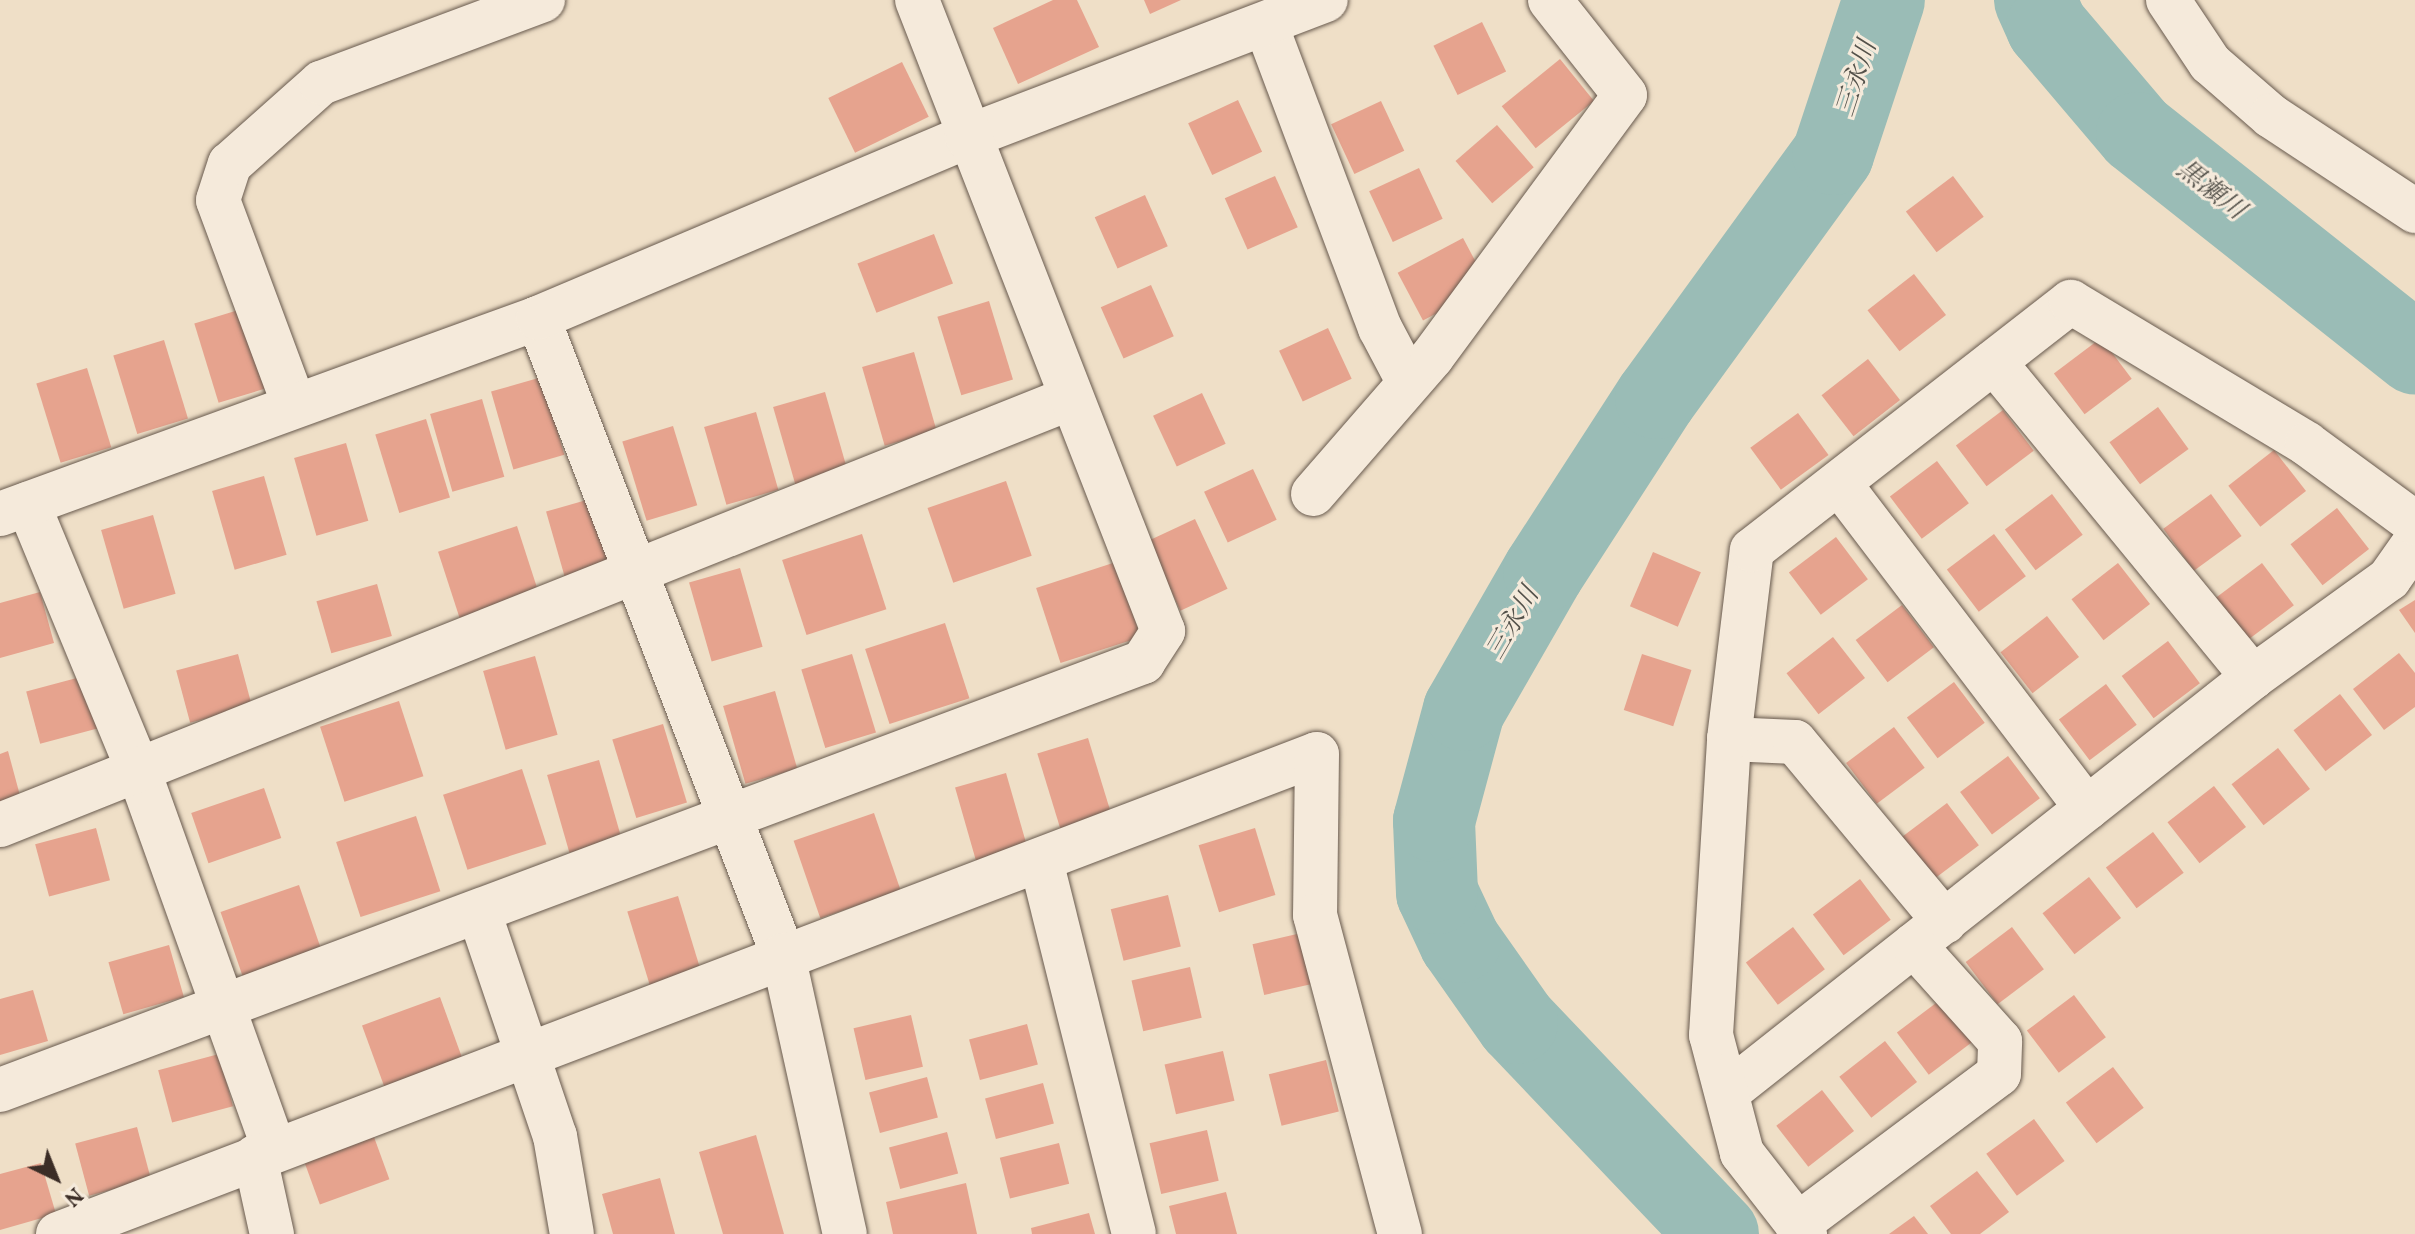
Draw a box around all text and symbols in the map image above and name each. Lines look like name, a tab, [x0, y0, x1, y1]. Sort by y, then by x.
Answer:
water label: 三永川	[1831, 37, 1885, 121]
water label: 黒瀬川	[2170, 155, 2250, 227]
water label: 三永川	[1481, 582, 1547, 666]
north arrow	[16, 1138, 96, 1218]
text: N	[56, 1179, 89, 1213]

